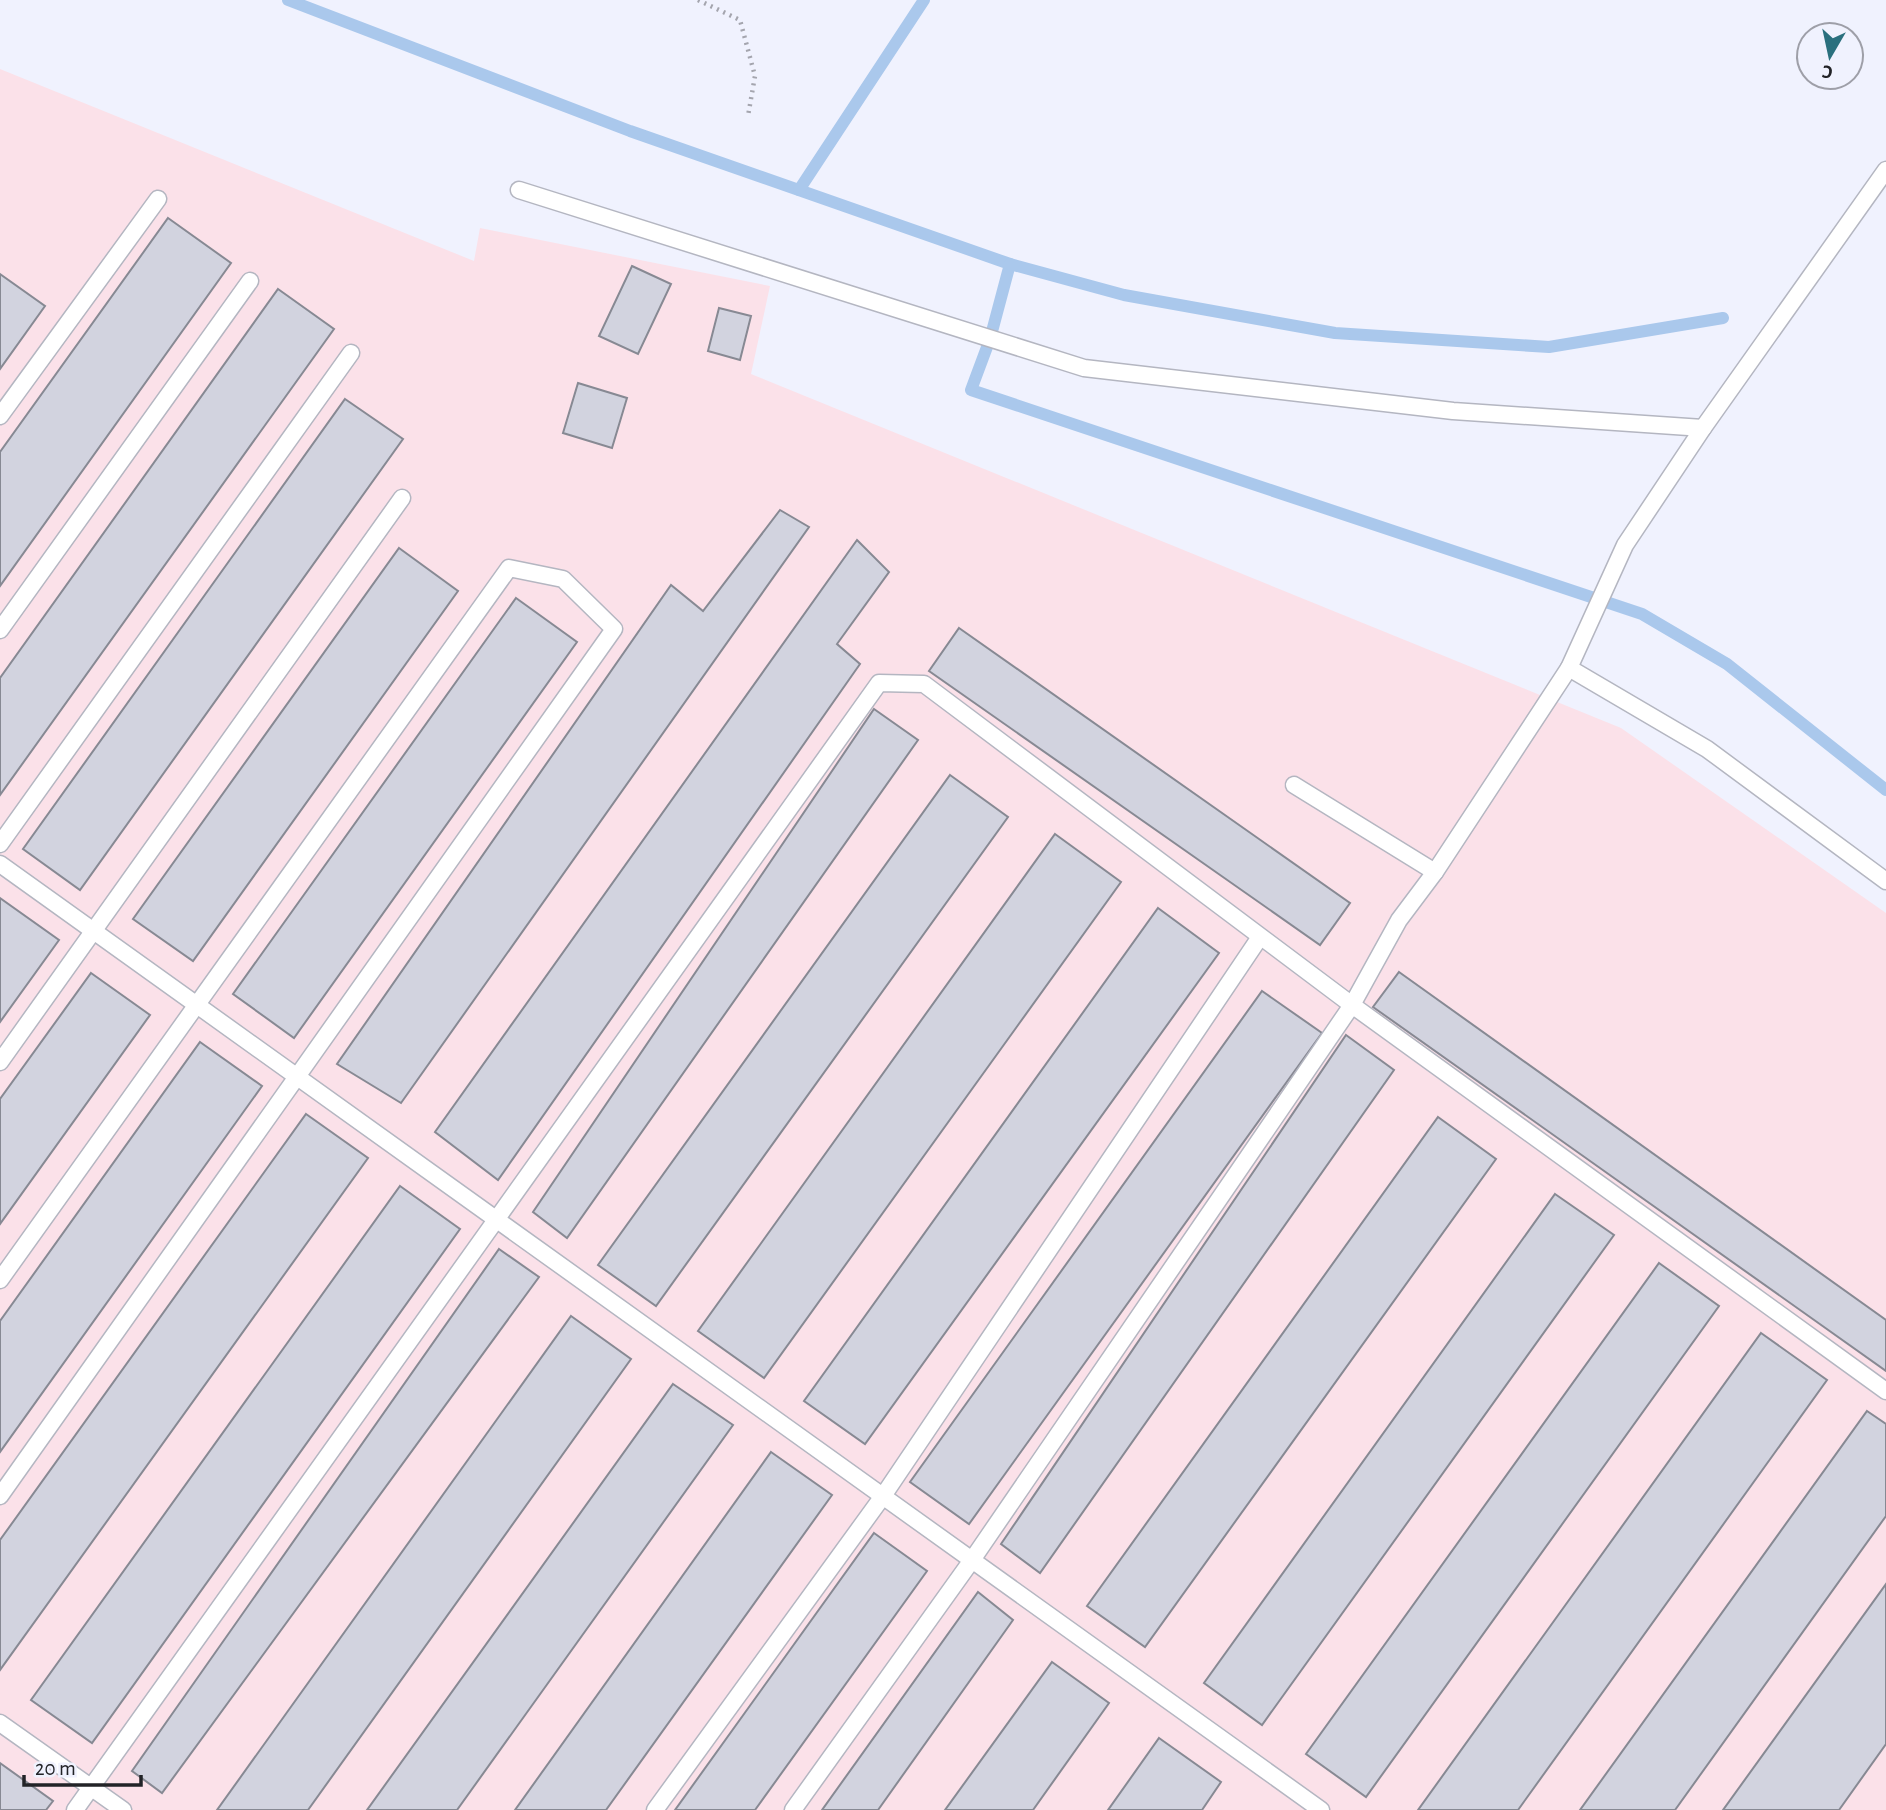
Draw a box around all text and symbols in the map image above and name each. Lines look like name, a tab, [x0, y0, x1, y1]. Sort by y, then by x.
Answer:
north arrow	[1795, 21, 1865, 91]
text: С	[1821, 61, 1834, 82]
scale bar	[24, 1744, 142, 1788]
text: 20 m	[35, 1758, 76, 1779]

